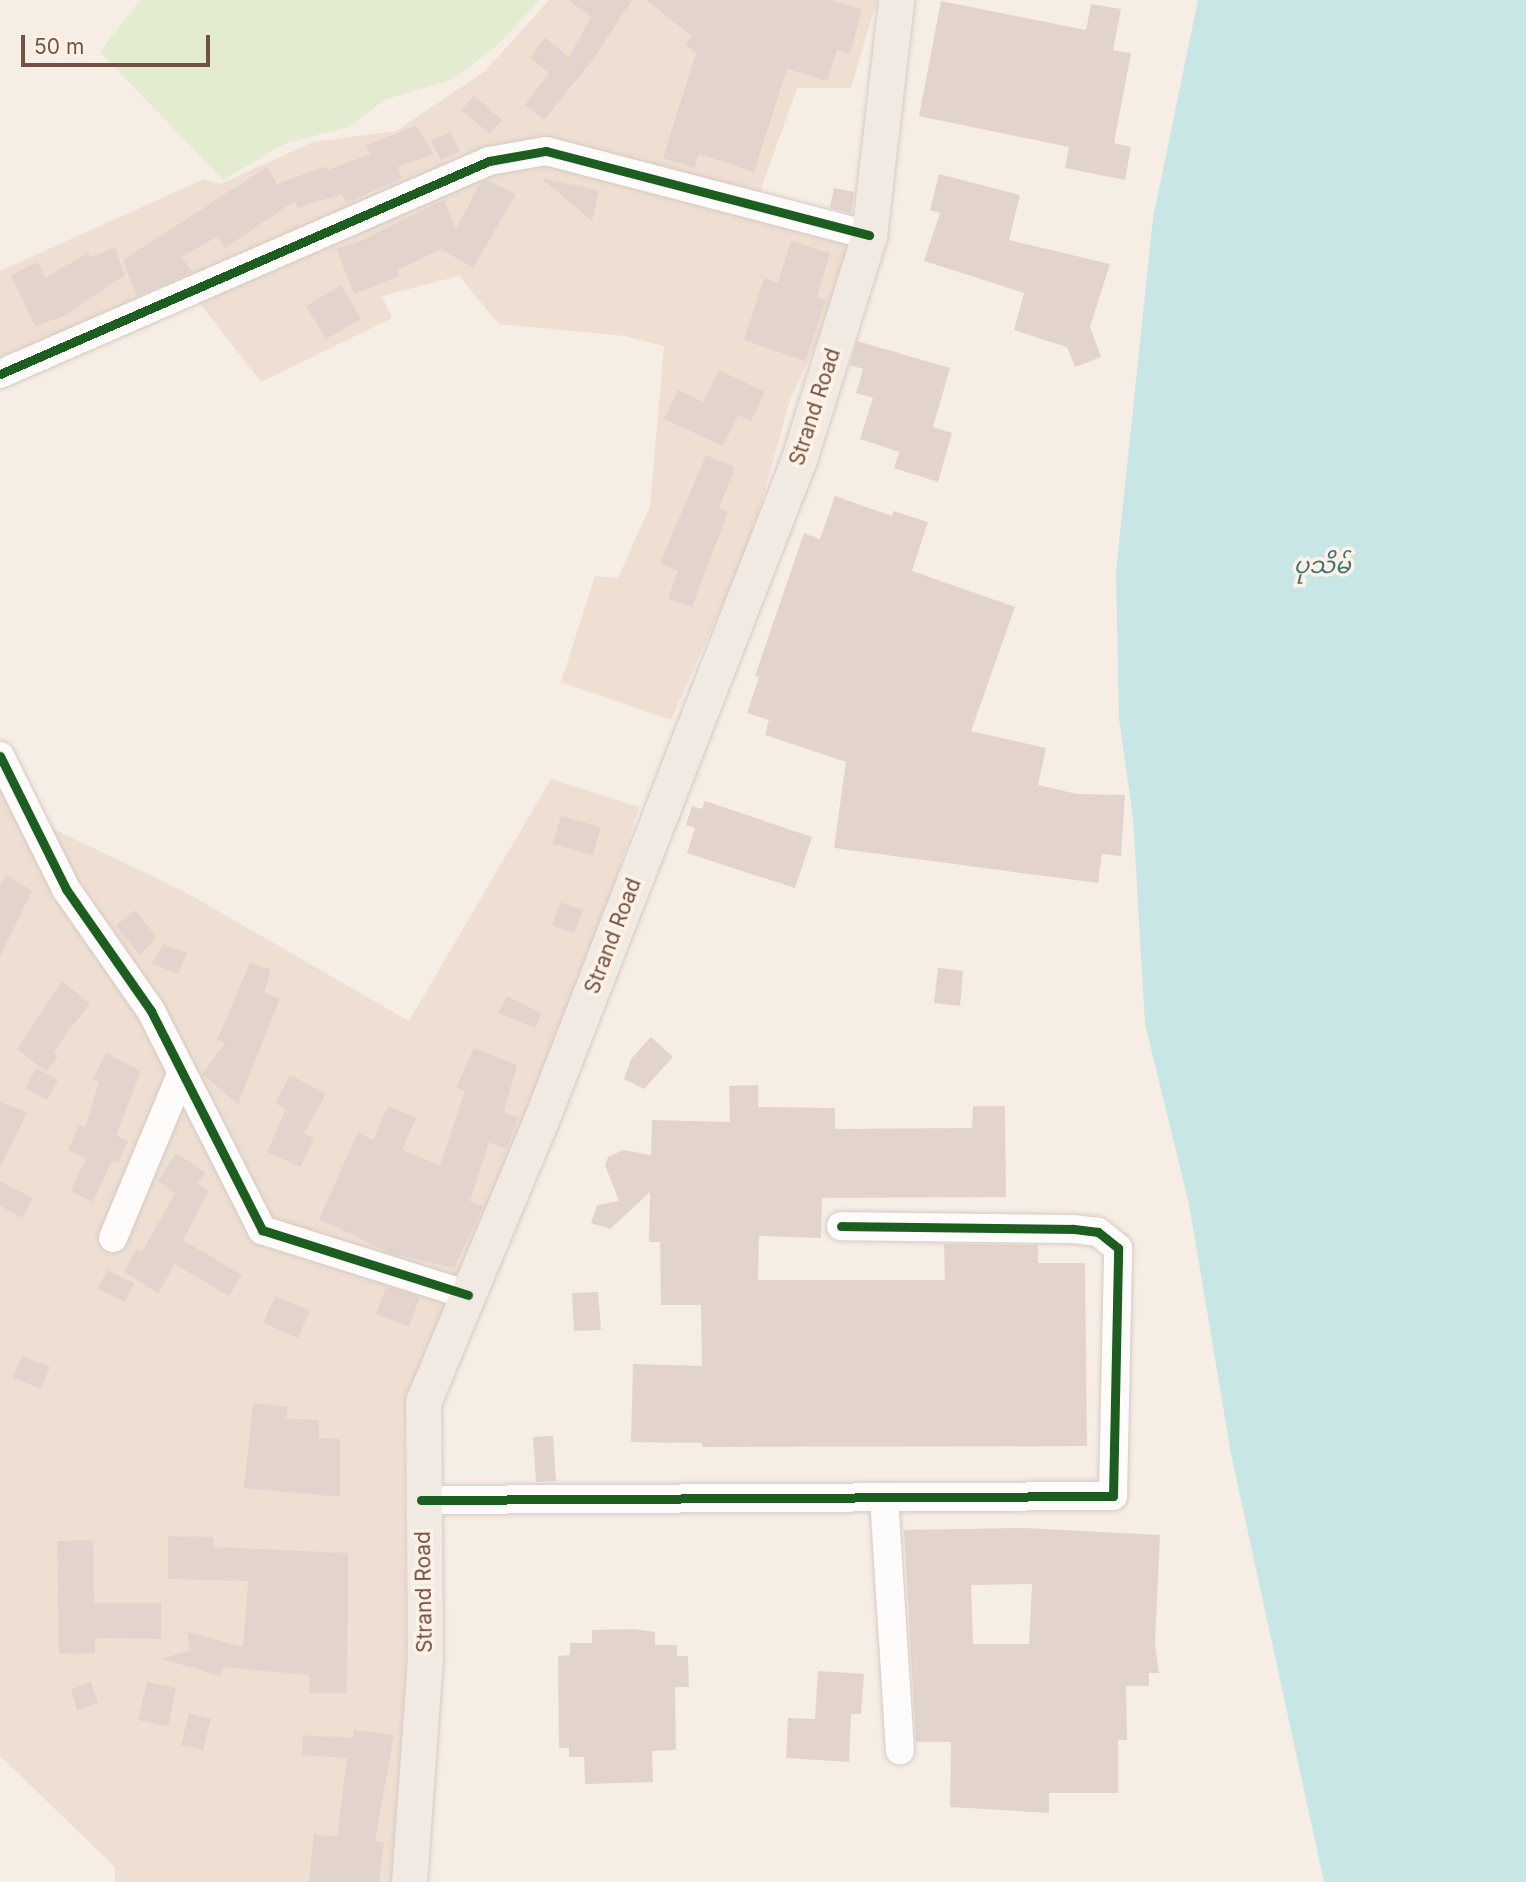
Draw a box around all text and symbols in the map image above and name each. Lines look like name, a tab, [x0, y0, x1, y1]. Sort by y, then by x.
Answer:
scale bar	[24, 21, 214, 65]
text: 50 m	[34, 34, 84, 59]
street label: Strand Road	[784, 345, 846, 469]
water label: ပုသိမ်	[1293, 551, 1351, 579]
street label: Strand Road	[579, 875, 647, 997]
street label: Strand Road	[410, 1531, 438, 1653]

